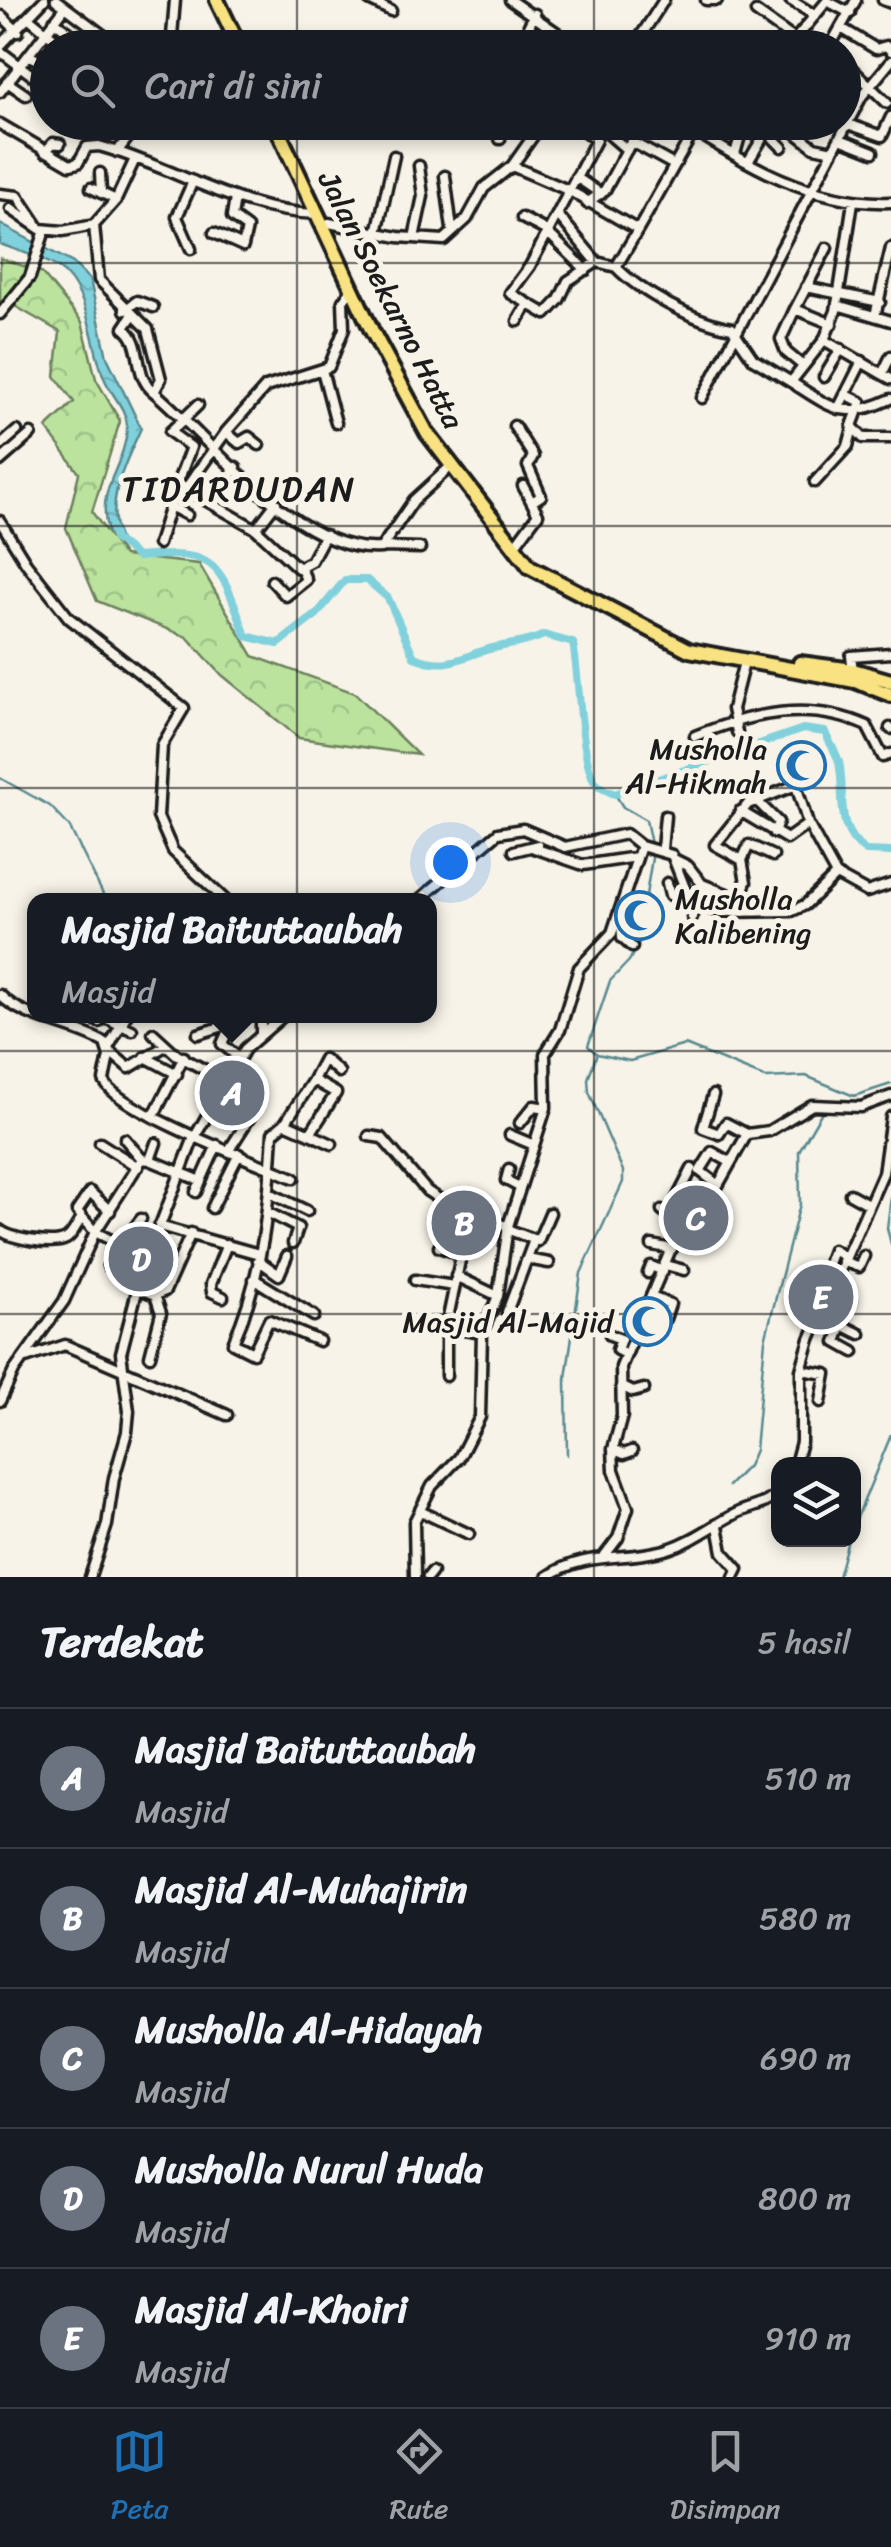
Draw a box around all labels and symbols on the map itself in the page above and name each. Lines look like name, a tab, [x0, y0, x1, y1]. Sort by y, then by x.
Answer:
street label: Jalan Soekarno Hatta	[302, 160, 480, 440]
district label: TIDARDUDAN	[121, 458, 357, 520]
place label: Musholla Al-Hikmah	[625, 722, 767, 810]
mosque icon: Musholla Al-Hikmah	[776, 740, 828, 792]
your location	[425, 837, 476, 888]
place label: Musholla Kalibening	[675, 872, 812, 960]
mosque icon: Musholla Kalibening	[614, 890, 666, 942]
pin: A	[200, 1056, 264, 1130]
pin: C	[664, 1180, 728, 1256]
pin: B	[432, 1186, 496, 1260]
pin: D	[108, 1222, 174, 1296]
pin: E	[788, 1260, 854, 1334]
place label: Masjid Al-Majid	[402, 1295, 615, 1349]
mosque icon: Masjid Al-Majid	[622, 1296, 674, 1348]

